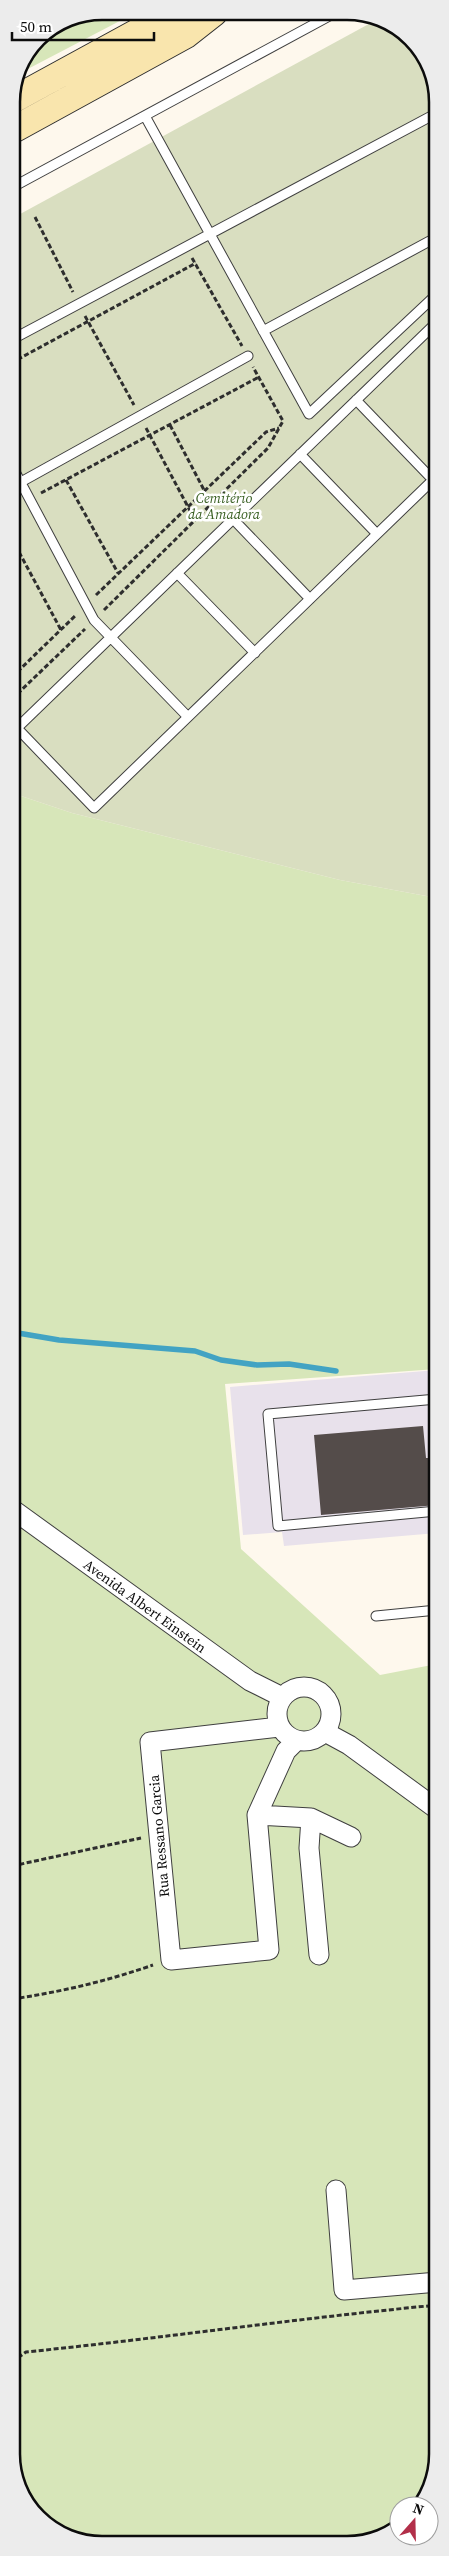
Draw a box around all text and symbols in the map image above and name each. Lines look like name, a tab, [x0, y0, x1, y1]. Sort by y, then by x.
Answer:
scale bar	[12, 10, 155, 42]
text: 50 m	[20, 16, 52, 37]
park label: Cemitério da Amadora	[188, 488, 261, 524]
street label: Avenida Albert Einstein	[79, 1555, 211, 1658]
street label: Rua Ressano Garcia	[144, 1773, 174, 1898]
north arrow	[389, 2496, 439, 2546]
text: N	[410, 2498, 427, 2520]

